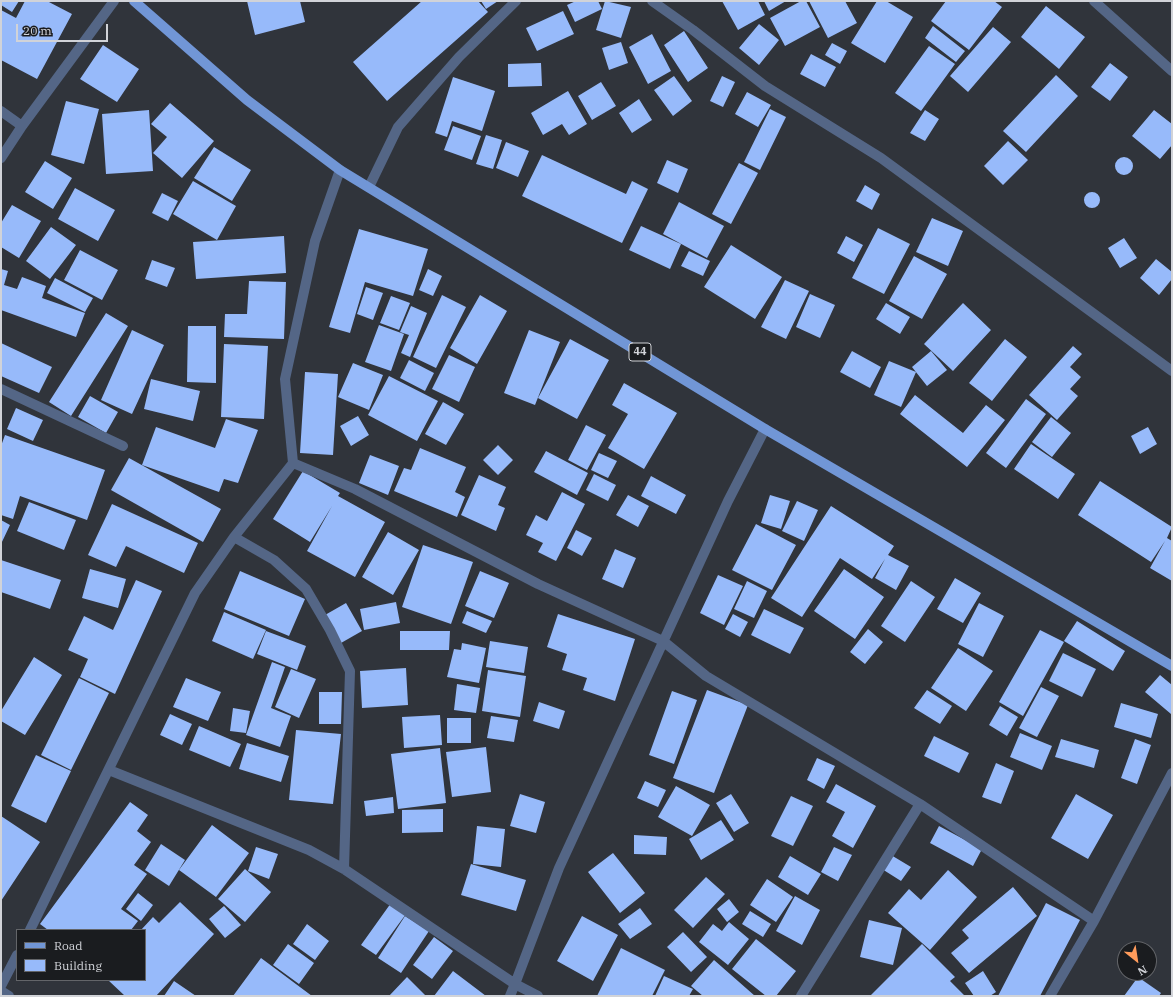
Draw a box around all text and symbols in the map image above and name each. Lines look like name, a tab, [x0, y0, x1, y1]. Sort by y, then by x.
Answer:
scale bar	[18, 16, 110, 42]
text: 20 m	[23, 23, 52, 38]
road number: 44	[629, 343, 651, 361]
legend	[16, 929, 146, 981]
text: Road	[54, 938, 83, 953]
north arrow	[1117, 941, 1157, 981]
text: Building	[54, 958, 102, 973]
text: N	[1135, 962, 1150, 979]

